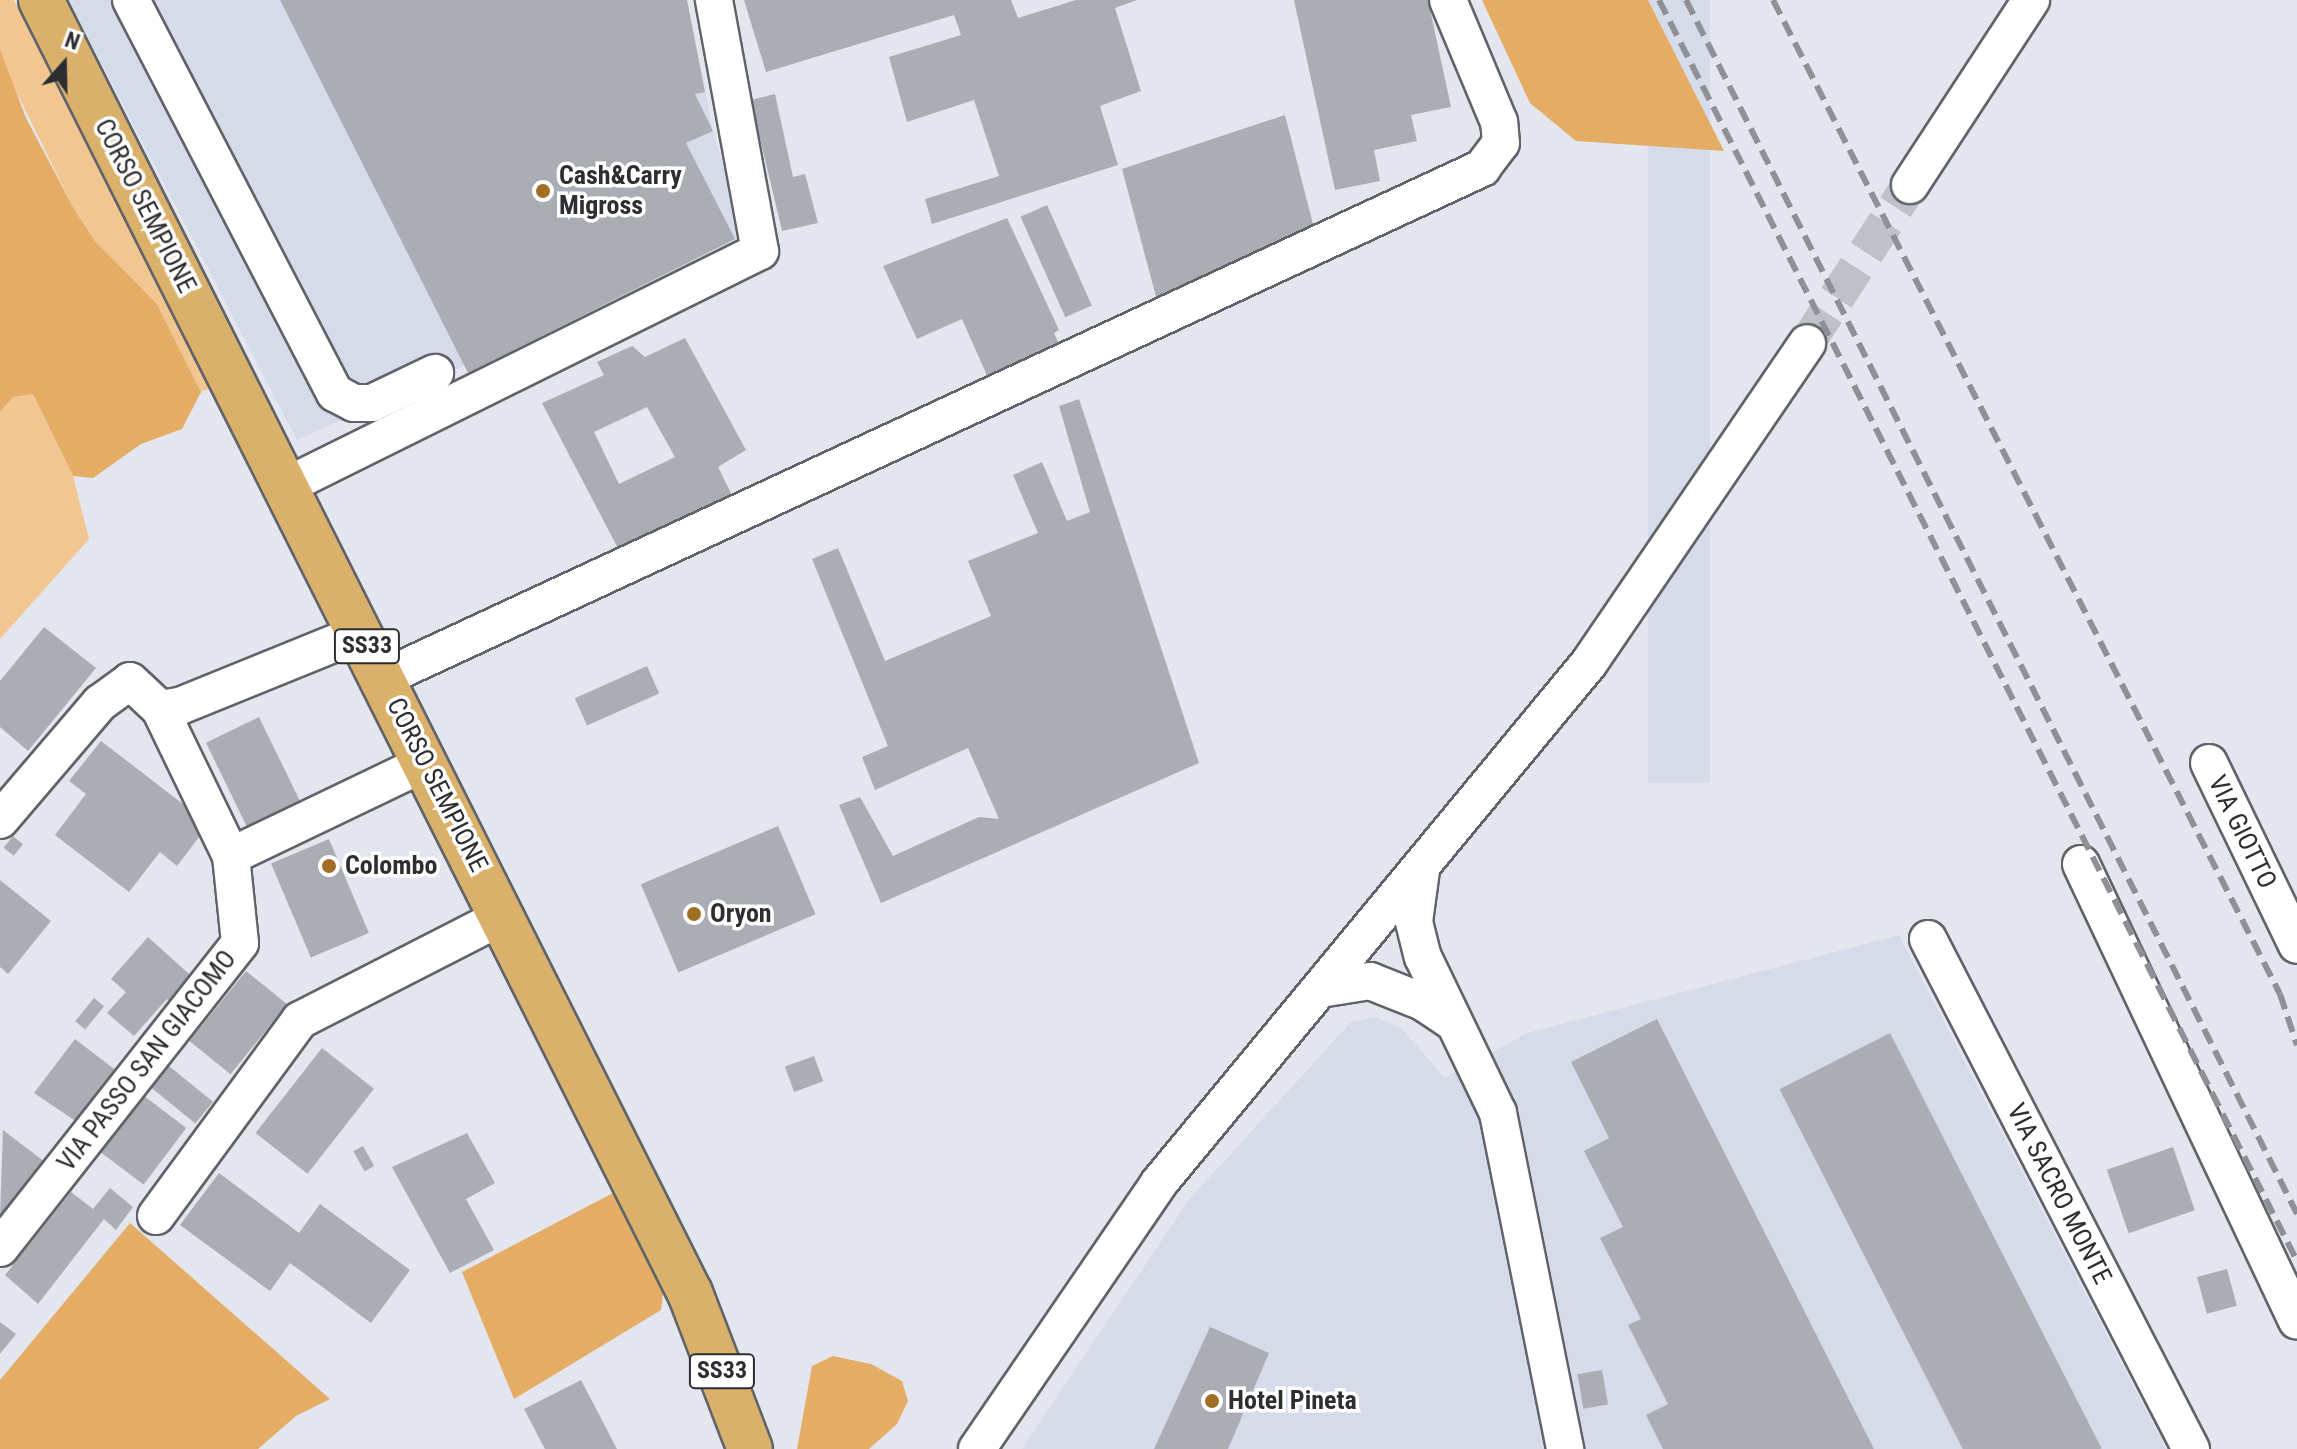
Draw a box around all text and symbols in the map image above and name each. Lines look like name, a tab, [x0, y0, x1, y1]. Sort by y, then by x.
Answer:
north arrow	[24, 24, 104, 104]
text: N	[62, 27, 83, 55]
street label: CORSO SEMPIONE	[88, 114, 202, 298]
place label: Cash&Carry Migross	[559, 160, 682, 222]
marker: Cash&Carry Migross	[534, 182, 552, 200]
road number: SS33	[333, 626, 401, 666]
street label: CORSO SEMPIONE	[380, 693, 494, 877]
street label: VIA GIOTTO	[2201, 770, 2283, 894]
place label: Colombo	[345, 850, 437, 882]
marker: Colombo	[320, 857, 338, 875]
place label: Oryon	[710, 898, 772, 930]
marker: Oryon	[685, 905, 703, 923]
street label: VIA PASSO SAN GIACOMO	[51, 944, 243, 1178]
street label: VIA SACRO MONTE	[2000, 1099, 2118, 1289]
road number: SS33	[688, 1351, 756, 1391]
place label: Hotel Pineta	[1228, 1385, 1357, 1417]
marker: Hotel Pineta	[1203, 1392, 1221, 1410]

